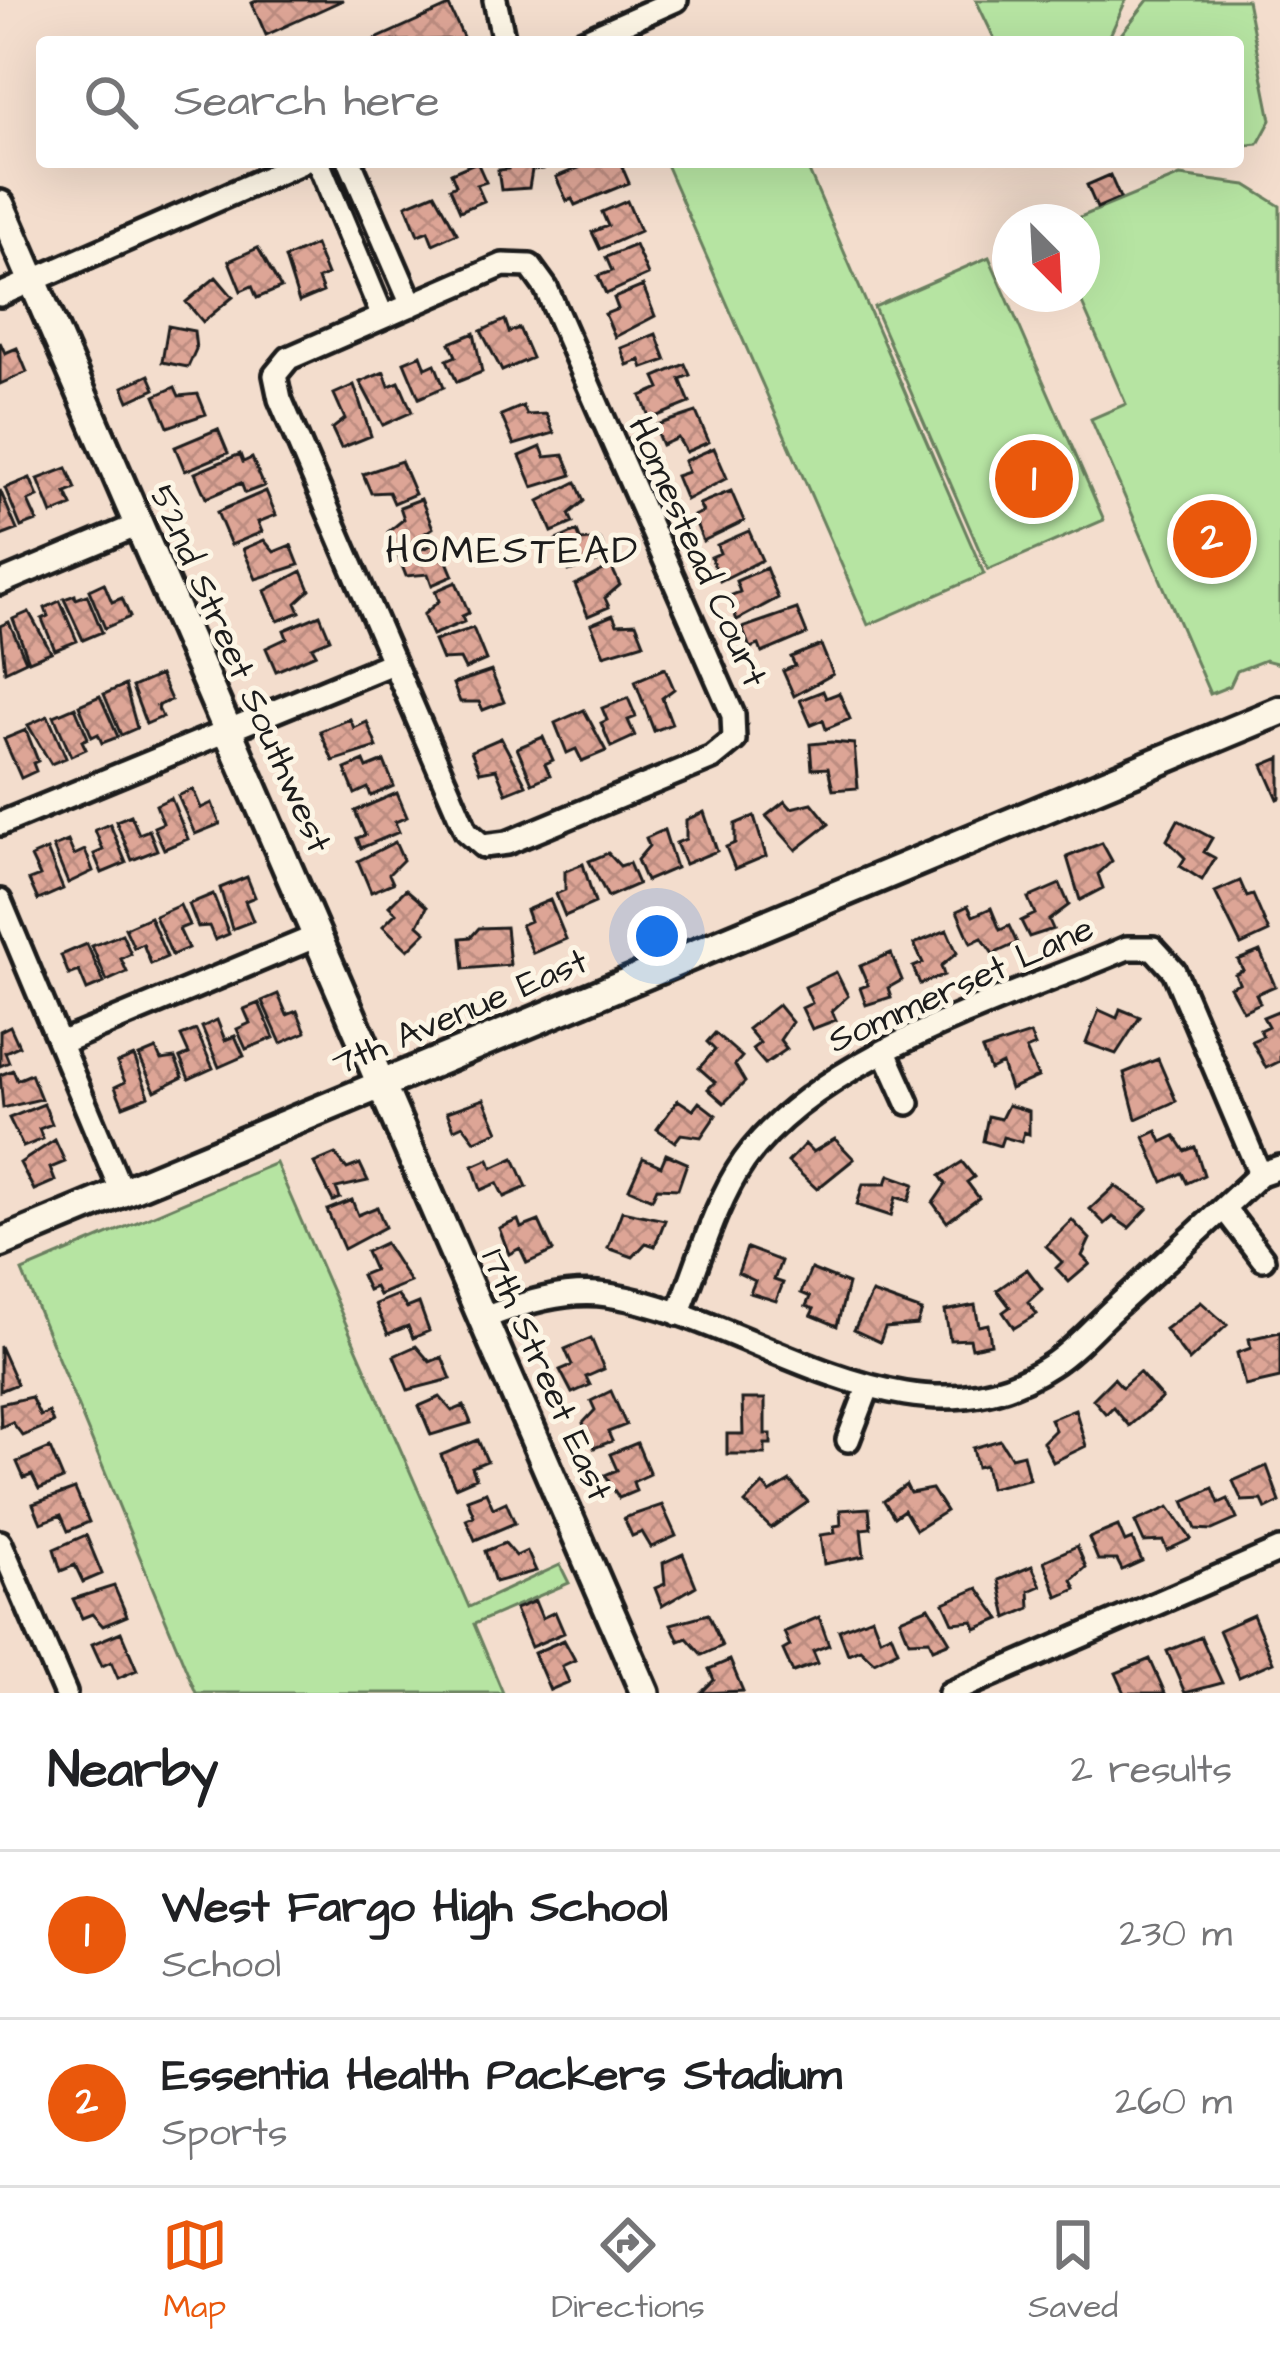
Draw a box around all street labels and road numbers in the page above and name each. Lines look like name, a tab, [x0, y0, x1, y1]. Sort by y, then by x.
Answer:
street label: Homestead Court	[614, 409, 780, 696]
street label: 52nd Street Southwest	[136, 477, 344, 861]
street label: Sommerset Lane	[820, 904, 1102, 1066]
street label: 7th Avenue East	[325, 936, 596, 1090]
street label: 17th Street East	[468, 1241, 625, 1510]

